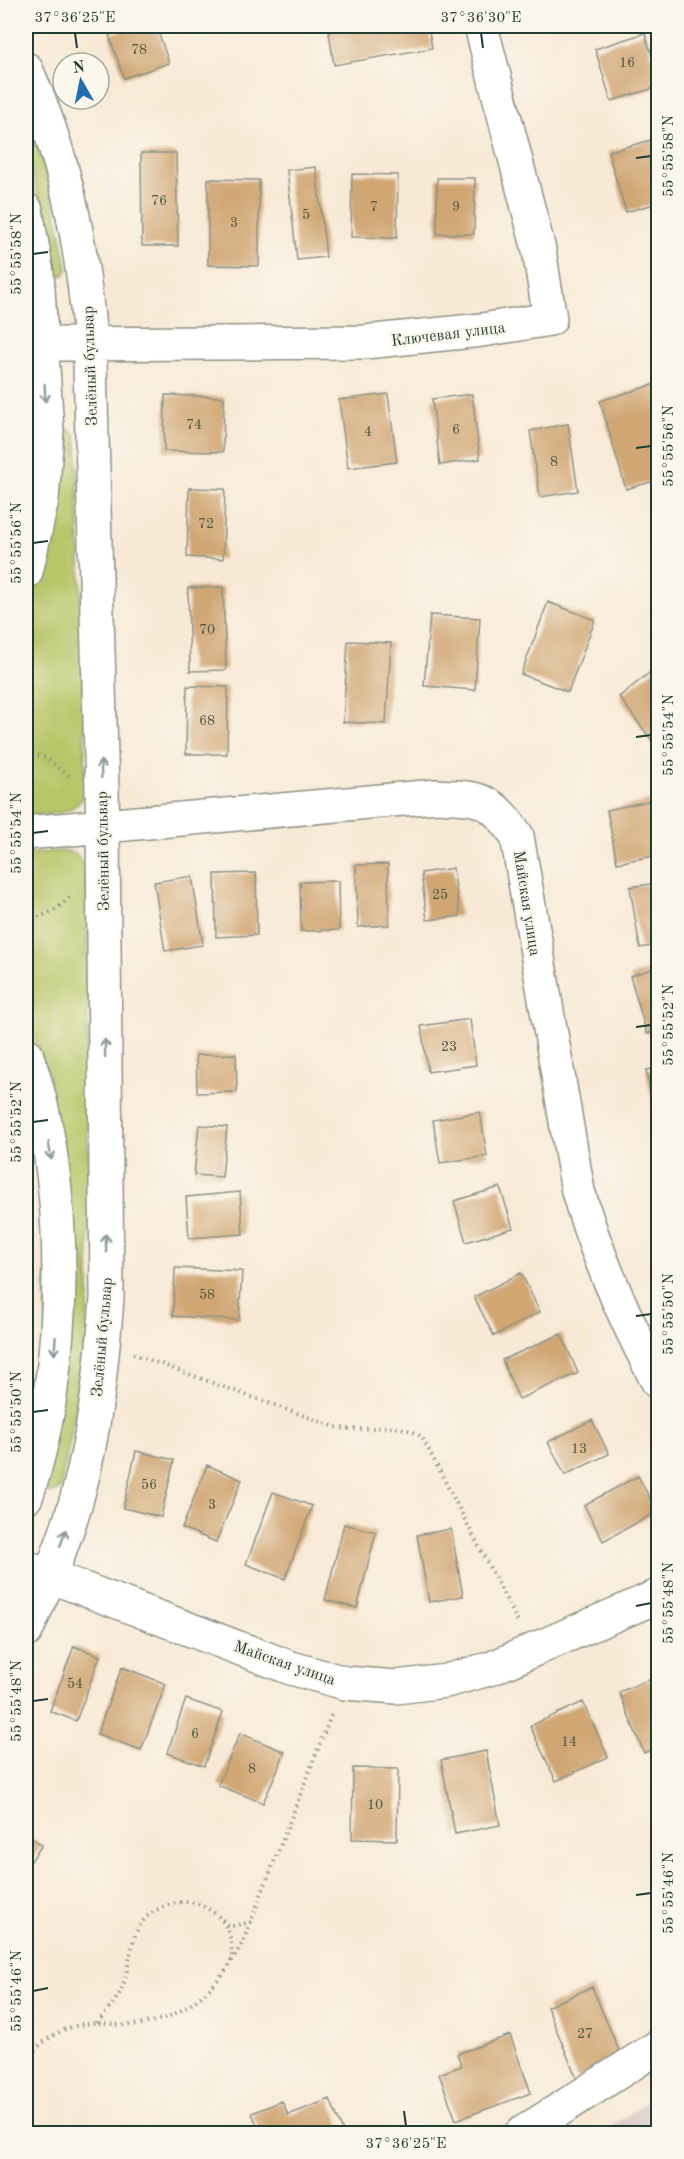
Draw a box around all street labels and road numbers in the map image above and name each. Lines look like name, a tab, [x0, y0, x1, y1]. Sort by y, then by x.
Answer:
street label: Зелёный бульвар	[81, 306, 101, 426]
street label: Ключевая улица	[390, 320, 506, 350]
street label: Зелёный бульвар	[95, 791, 113, 911]
street label: Майская улица	[510, 849, 542, 957]
street label: Зелёный бульвар	[90, 1277, 116, 1398]
street label: Майская улица	[231, 1639, 337, 1689]

